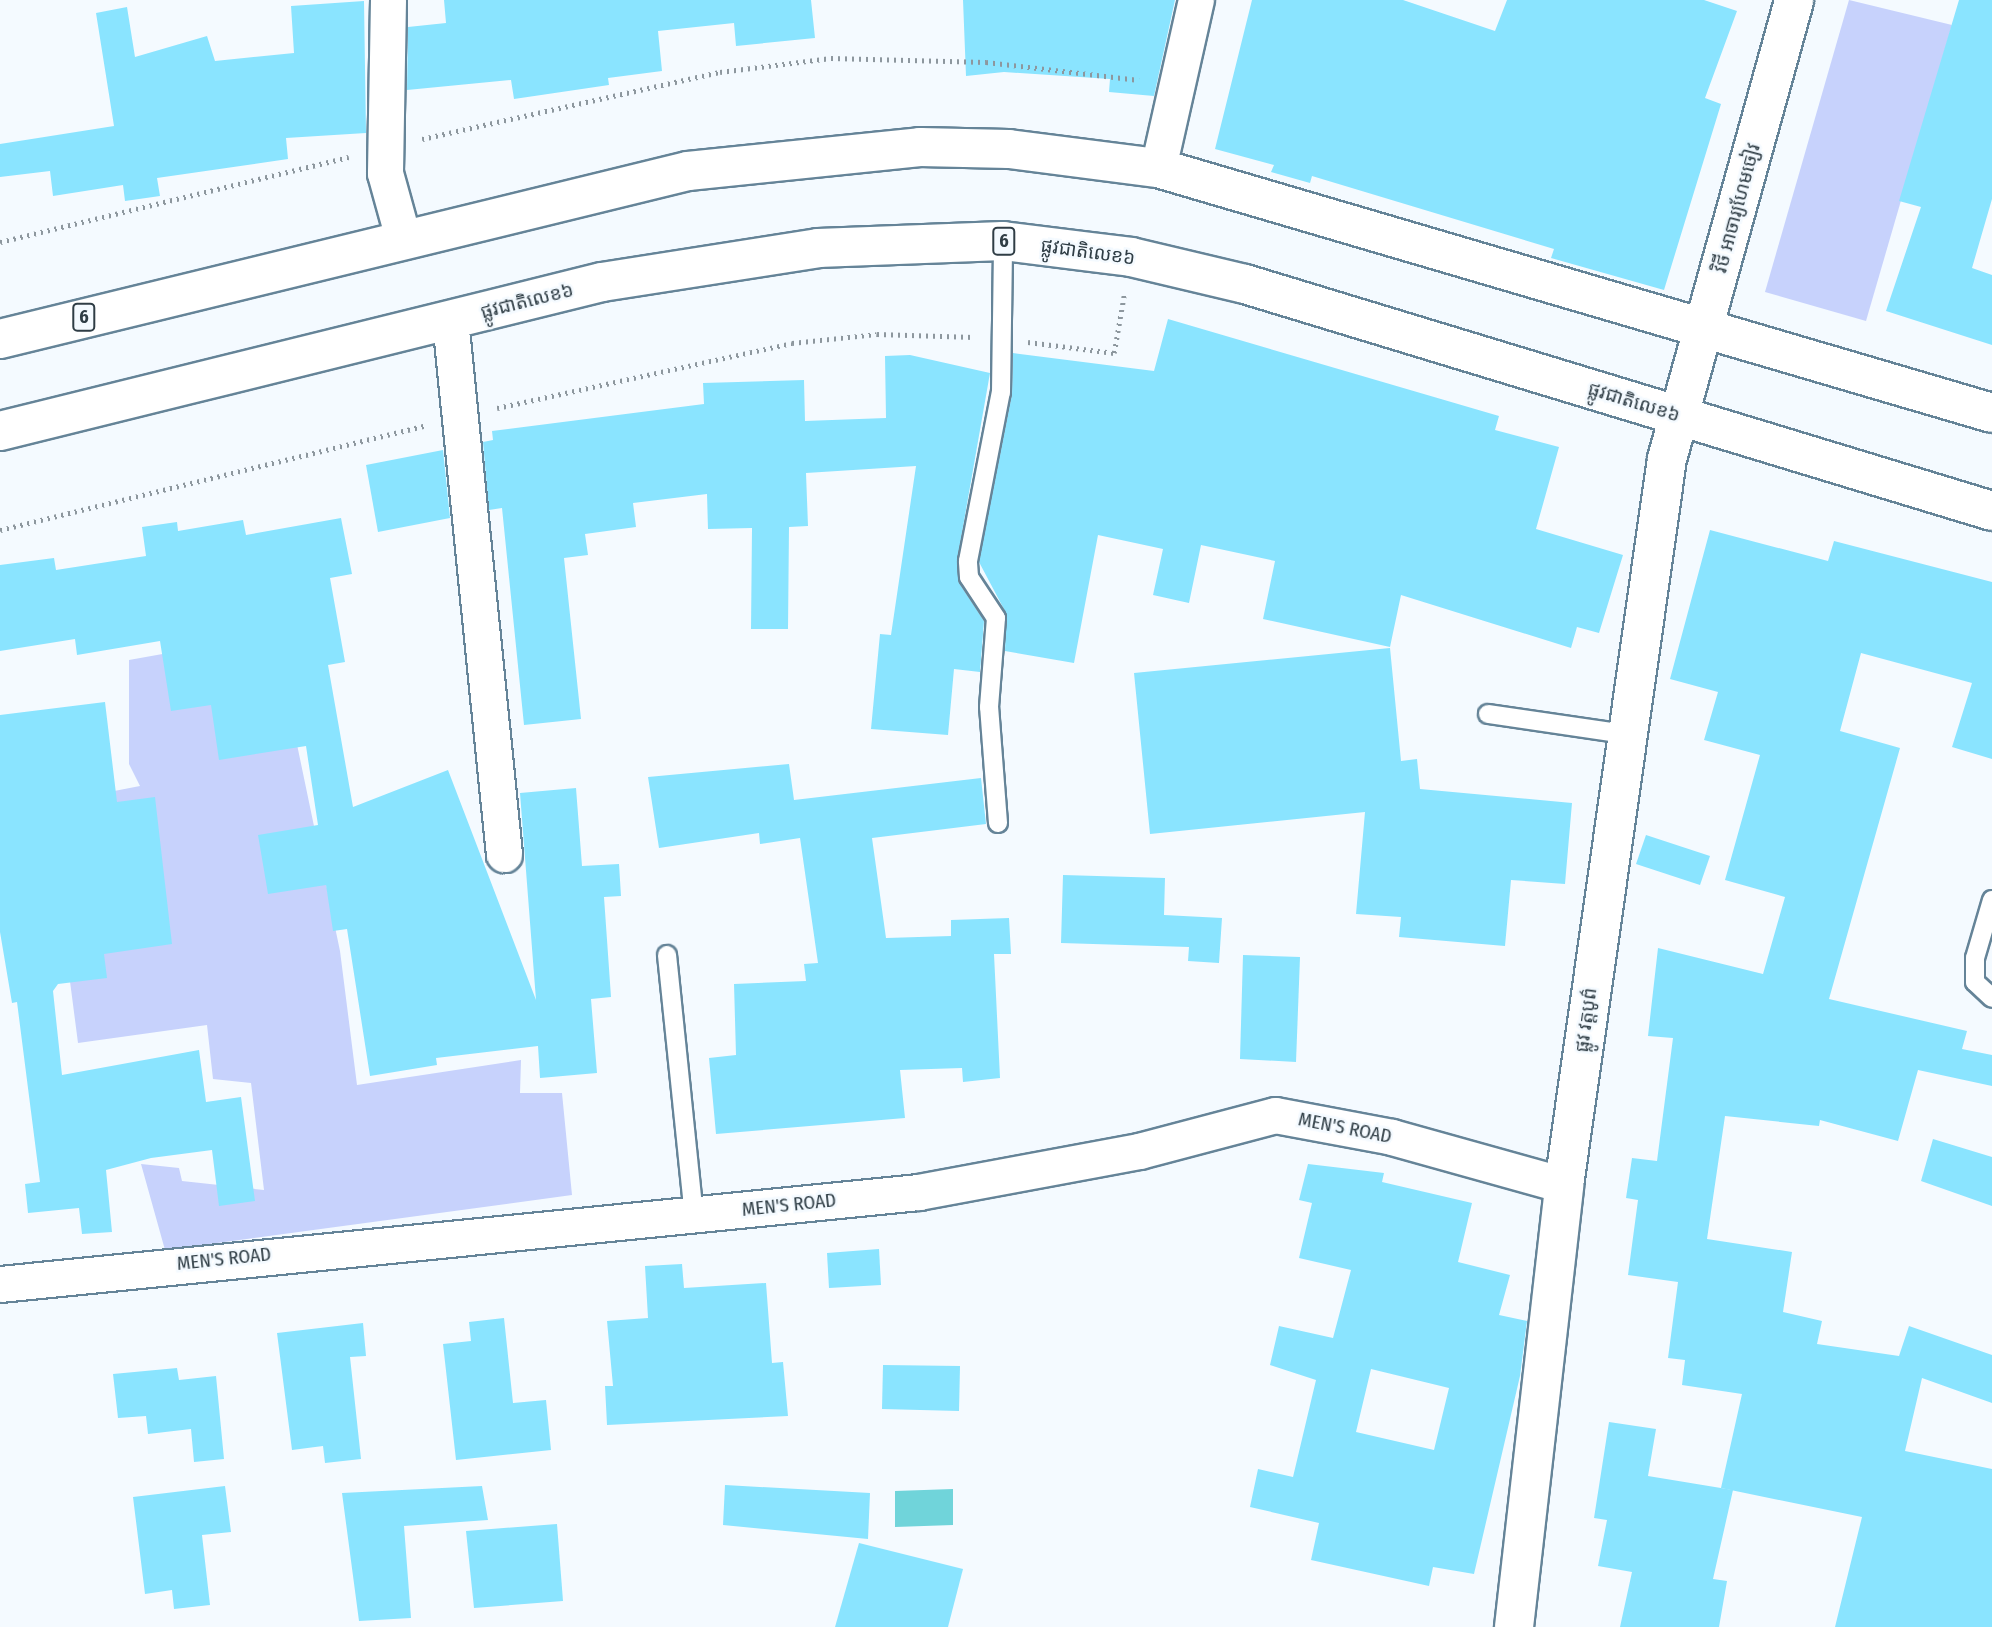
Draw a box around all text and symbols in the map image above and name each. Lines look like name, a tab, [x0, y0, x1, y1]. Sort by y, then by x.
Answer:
street label: វិថី អាចារ្យហែមចៀវ	[1709, 141, 1765, 275]
road number: 6	[992, 227, 1016, 256]
street label: ផ្លូវជាតិលេខ៦	[1039, 234, 1137, 270]
street label: ផ្លូវជាតិលេខ៦	[478, 278, 576, 324]
road number: 6	[72, 302, 96, 332]
street label: ផ្លូវជាតិលេខ៦	[1585, 377, 1683, 427]
street label: ផ្លូវ វត្តបូព៌	[1570, 986, 1602, 1054]
street label: MEN'S ROAD	[1296, 1108, 1394, 1148]
street label: MEN'S ROAD	[741, 1189, 837, 1221]
street label: MEN'S ROAD	[176, 1243, 272, 1275]

